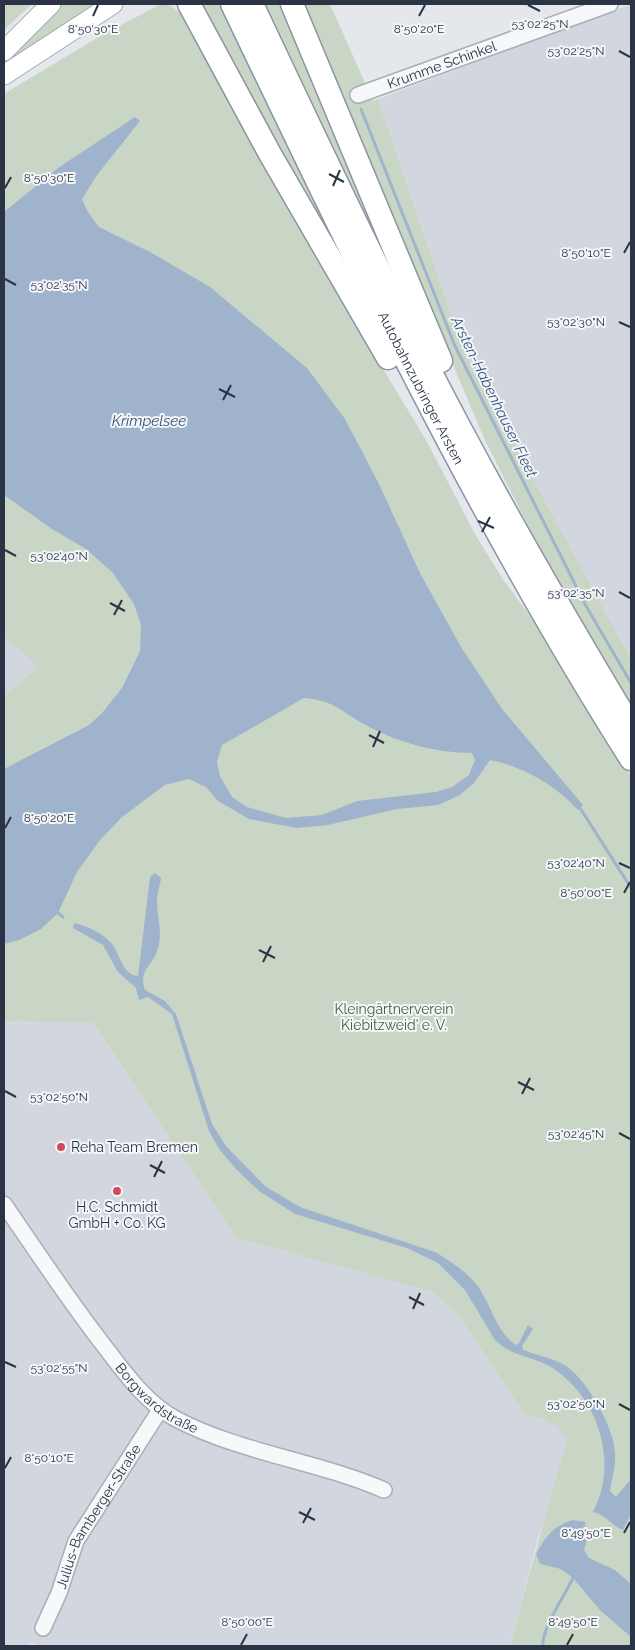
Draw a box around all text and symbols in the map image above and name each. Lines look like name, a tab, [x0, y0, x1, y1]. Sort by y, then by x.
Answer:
text: 53°02'25"N	[511, 17, 569, 31]
text: 8°50'30"E	[68, 22, 118, 36]
text: 8°50'20"E	[394, 22, 444, 36]
street label: Krumme Schinkel	[385, 38, 498, 92]
text: 53°02'25"N	[547, 44, 605, 58]
text: 8°50'30"E	[24, 171, 74, 185]
text: 8°50'10"E	[561, 246, 611, 260]
text: 53°02'35"N	[30, 278, 88, 292]
street label: Autobahnzubringer Arsten	[375, 309, 467, 467]
water label: Arsten-Habenhauser Fleet	[447, 313, 541, 480]
text: 53°02'30"N	[547, 315, 605, 329]
water label: Krimpelsee	[112, 412, 186, 430]
text: 53°02'40"N	[30, 549, 88, 563]
text: 53°02'35"N	[547, 586, 605, 600]
text: 8°50'20"E	[24, 811, 74, 825]
text: 53°02'40"N	[547, 856, 605, 870]
text: 8°50'00"E	[560, 886, 612, 900]
park label: Kleingärtnerverein Kiebitzweid' e. V.	[335, 1001, 453, 1033]
text: 53°02'50"N	[30, 1090, 88, 1104]
text: 53°02'45"N	[548, 1127, 604, 1141]
place label: Reha Team Bremen	[71, 1139, 198, 1155]
marker: Reha Team Bremen	[55, 1141, 67, 1153]
marker: H.C. Schmidt GmbH + Co. KG	[111, 1185, 123, 1197]
place label: H.C. Schmidt GmbH + Co. KG	[68, 1199, 166, 1231]
street label: Borgwardstraße	[112, 1360, 201, 1436]
text: 53°02'55"N	[30, 1361, 88, 1375]
text: 53°02'50"N	[547, 1397, 605, 1411]
street label: Julius-Bamberger-Straße	[53, 1441, 144, 1591]
text: 8°50'10"E	[24, 1451, 74, 1465]
text: 8°49'50"E	[561, 1526, 611, 1540]
text: 8°50'00"E	[221, 1615, 273, 1629]
text: 8°49'50"E	[548, 1615, 598, 1629]

